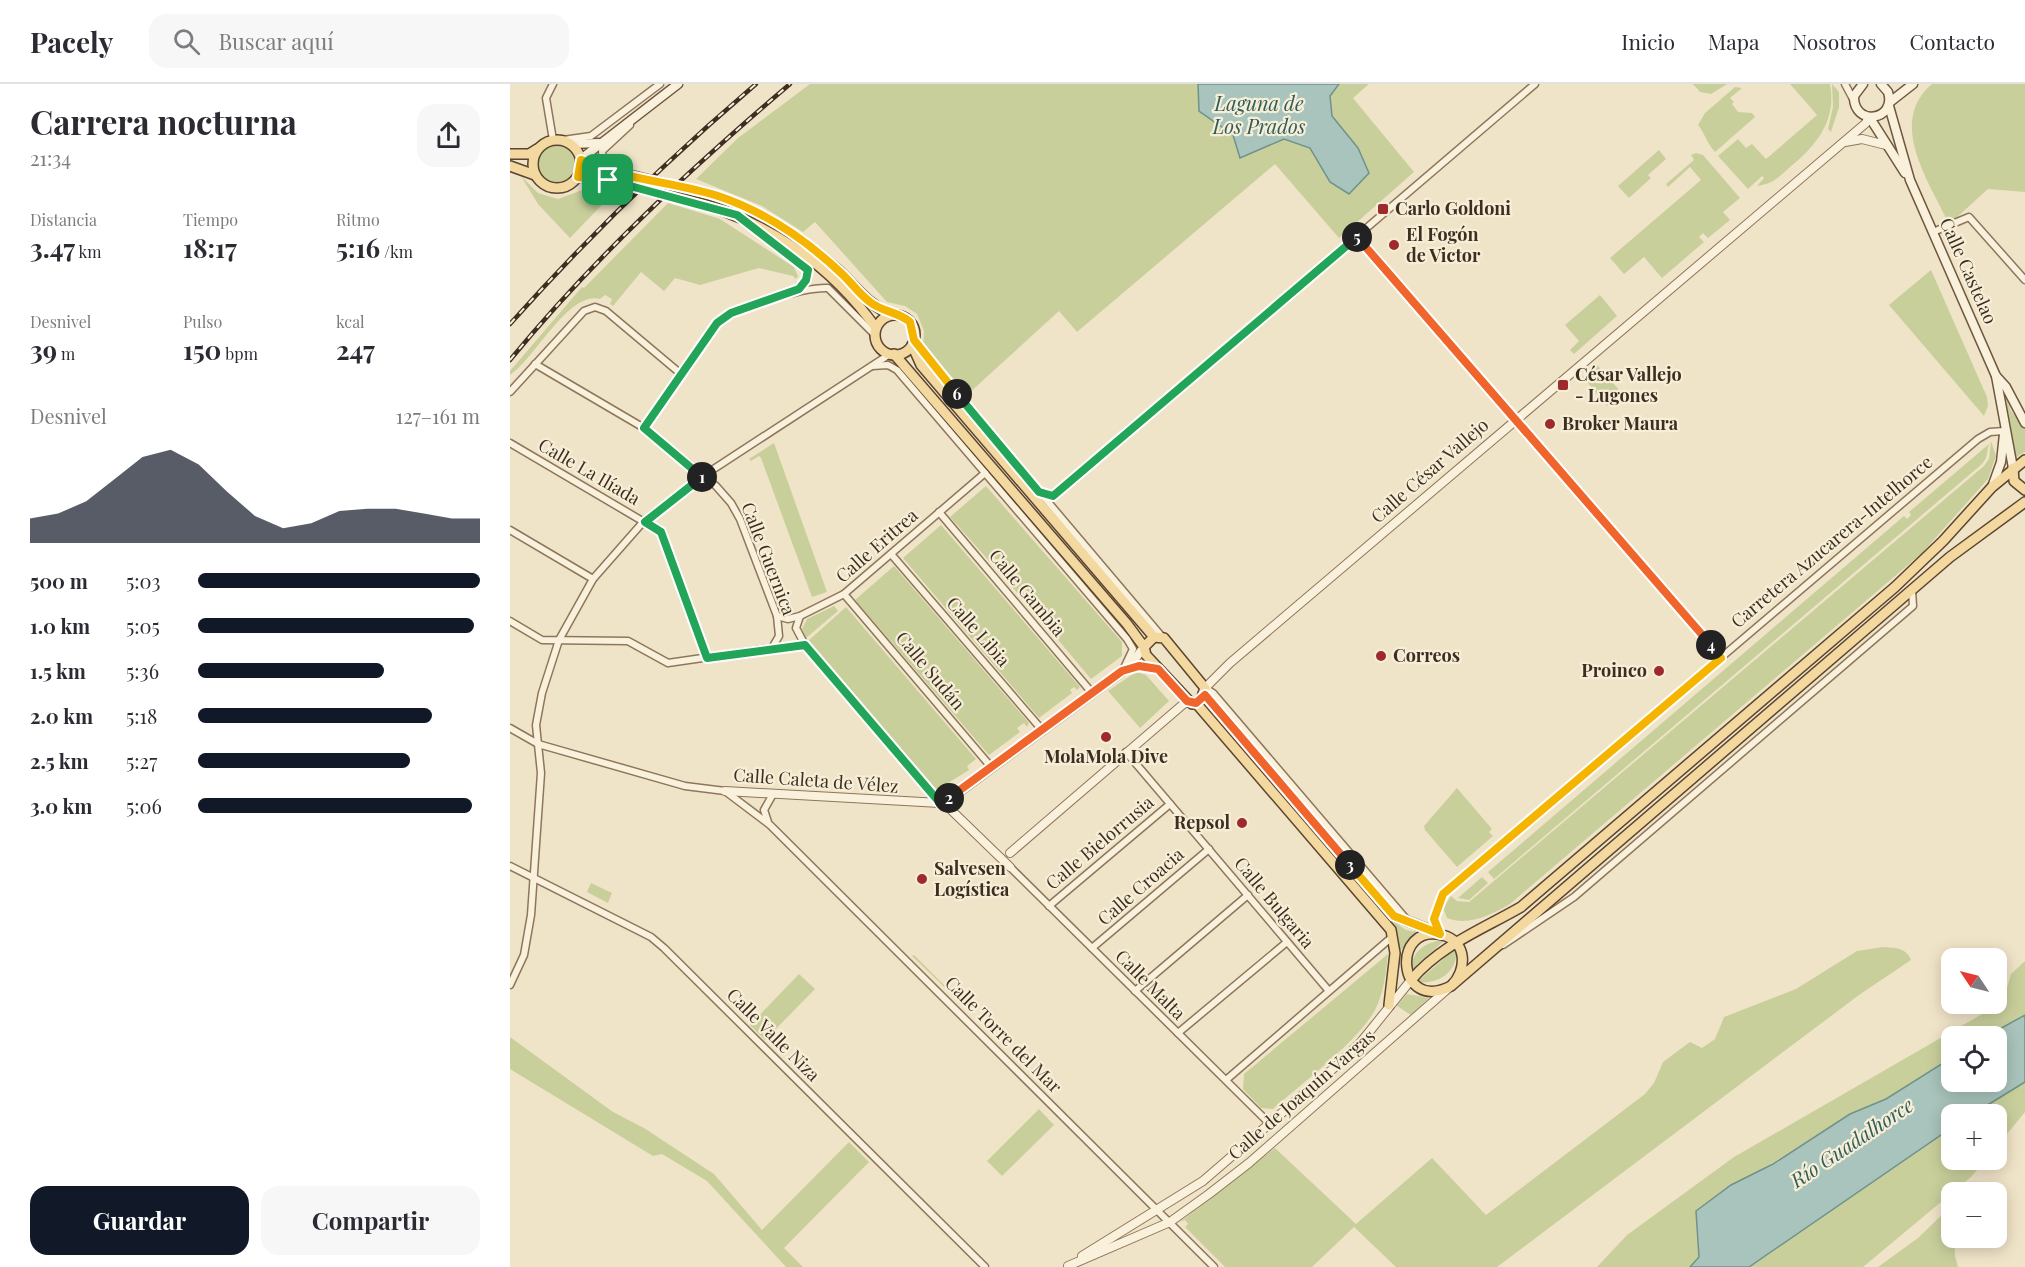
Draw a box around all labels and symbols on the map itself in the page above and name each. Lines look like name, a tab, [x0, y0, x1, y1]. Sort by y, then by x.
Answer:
water label: Laguna de Los Prados	[1212, 89, 1306, 139]
pin	[582, 154, 633, 205]
place label: Carlo Goldoni	[1395, 196, 1511, 220]
marker: Carlo Goldoni	[1376, 202, 1390, 216]
street label: Calle Castelao	[1935, 214, 2003, 328]
pin: 5	[1342, 222, 1372, 252]
place label: El Fogón de Victor	[1406, 222, 1481, 267]
marker: El Fogón de Victor	[1387, 238, 1401, 252]
place label: César Vallejo - Lugones	[1575, 362, 1682, 407]
marker: César Vallejo - Lugones	[1556, 378, 1570, 392]
pin: 6	[942, 379, 972, 409]
place label: Broker Maura	[1562, 411, 1679, 435]
street label: Calle César Vallejo	[1366, 413, 1493, 528]
marker: Broker Maura	[1543, 417, 1557, 431]
street label: Calle La Ilíada	[534, 432, 645, 510]
street label: Carretera Azucarera-Intelhorce	[1726, 450, 1937, 633]
pin: 1	[687, 462, 717, 492]
street label: Calle Guernica	[736, 499, 801, 619]
street label: Calle Eritrea	[830, 503, 923, 588]
street label: Calle Gambia	[984, 544, 1071, 641]
street label: Calle Libia	[942, 591, 1016, 671]
street label: Calle Sudán	[891, 626, 971, 715]
pin: 4	[1696, 630, 1726, 660]
place label: Correos	[1393, 643, 1460, 667]
marker: Correos	[1374, 649, 1388, 663]
place label: Proinco	[1581, 658, 1647, 682]
marker: Proinco	[1652, 664, 1666, 678]
marker: MolaMola Dive	[1099, 730, 1113, 744]
place label: MolaMola Dive	[1044, 744, 1168, 768]
street label: Calle Caleta de Vélez	[733, 762, 899, 798]
pin: 2	[934, 783, 964, 813]
street label: Calle Bielorrusia	[1040, 790, 1158, 895]
place label: Repsol	[1174, 810, 1230, 834]
marker: Repsol	[1235, 816, 1249, 830]
street label: Calle Croacia	[1092, 842, 1189, 930]
pin: 3	[1335, 850, 1365, 880]
street label: Calle Bulgaria	[1229, 852, 1320, 953]
place label: Salvesen Logística	[934, 856, 1010, 901]
marker: Salvesen Logística	[915, 872, 929, 886]
street label: Calle Malta	[1110, 944, 1191, 1025]
north arrow	[1941, 948, 2007, 1014]
street label: Calle Torre del Mar	[940, 971, 1067, 1098]
street label: Calle Valle Niza	[722, 982, 826, 1086]
street label: Calle de Joaquín Vargas	[1223, 1024, 1380, 1165]
water label: Río Guadalhorce	[1784, 1090, 1918, 1193]

